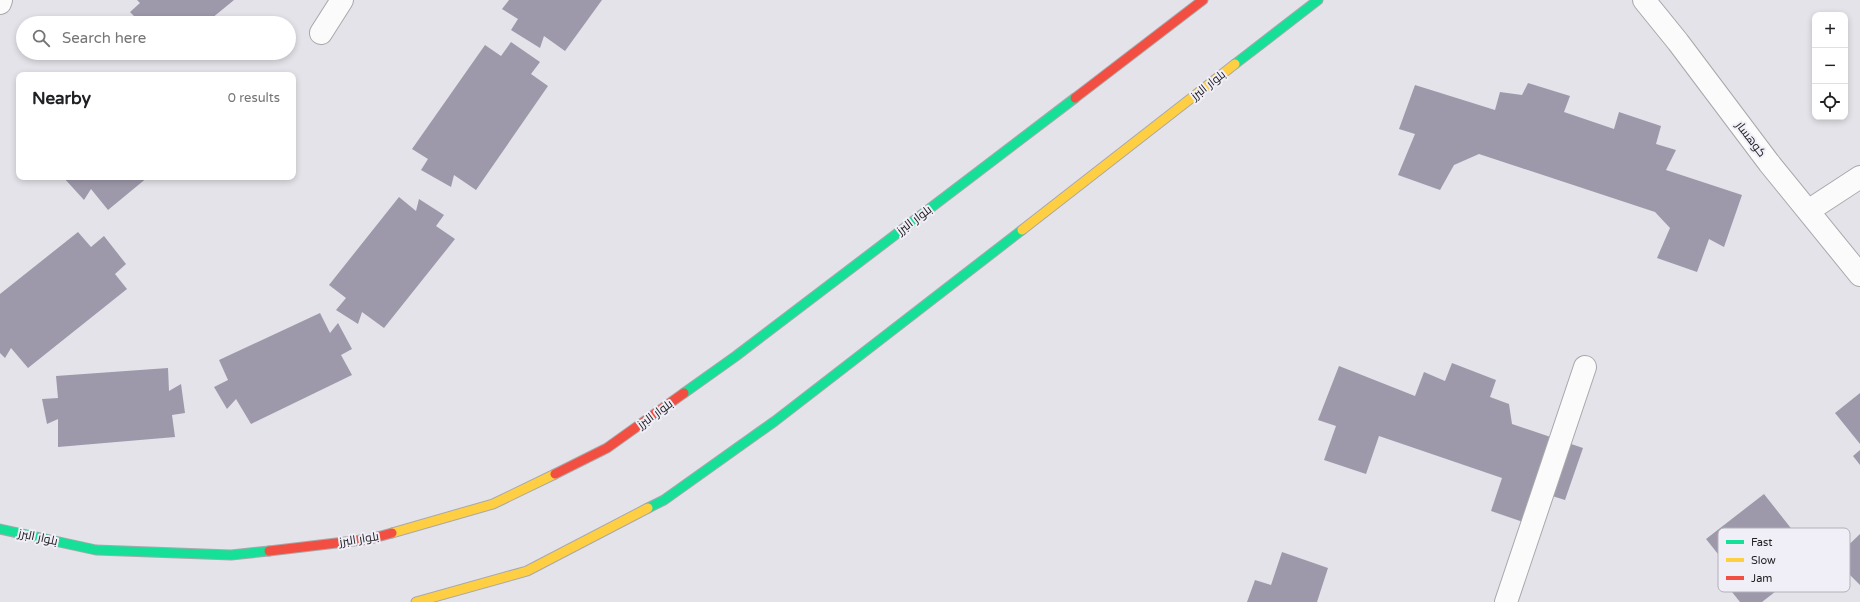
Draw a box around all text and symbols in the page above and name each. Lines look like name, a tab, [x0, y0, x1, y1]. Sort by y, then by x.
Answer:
map controls	[1812, 12, 1848, 120]
button: +	[1812, 12, 1848, 48]
search box	[16, 16, 296, 60]
icon: search	[30, 27, 52, 49]
text: Search here	[62, 29, 146, 47]
button: −	[1812, 48, 1848, 84]
street label: بلوار البرز	[1187, 67, 1228, 103]
button: locate	[1812, 84, 1848, 120]
text: Nearby	[32, 88, 91, 109]
text: 0 results	[228, 90, 280, 106]
street label: کوهسار	[1732, 118, 1769, 160]
street label: بلوار البرز	[893, 202, 934, 238]
street label: بلوار البرز	[634, 397, 675, 432]
street label: بلوار البرز	[16, 526, 59, 548]
legend	[1718, 528, 1850, 592]
street label: بلوار البرز	[337, 529, 380, 549]
text: Fast	[1751, 536, 1772, 549]
text: Slow	[1751, 554, 1776, 567]
text: Jam	[1751, 572, 1772, 585]

